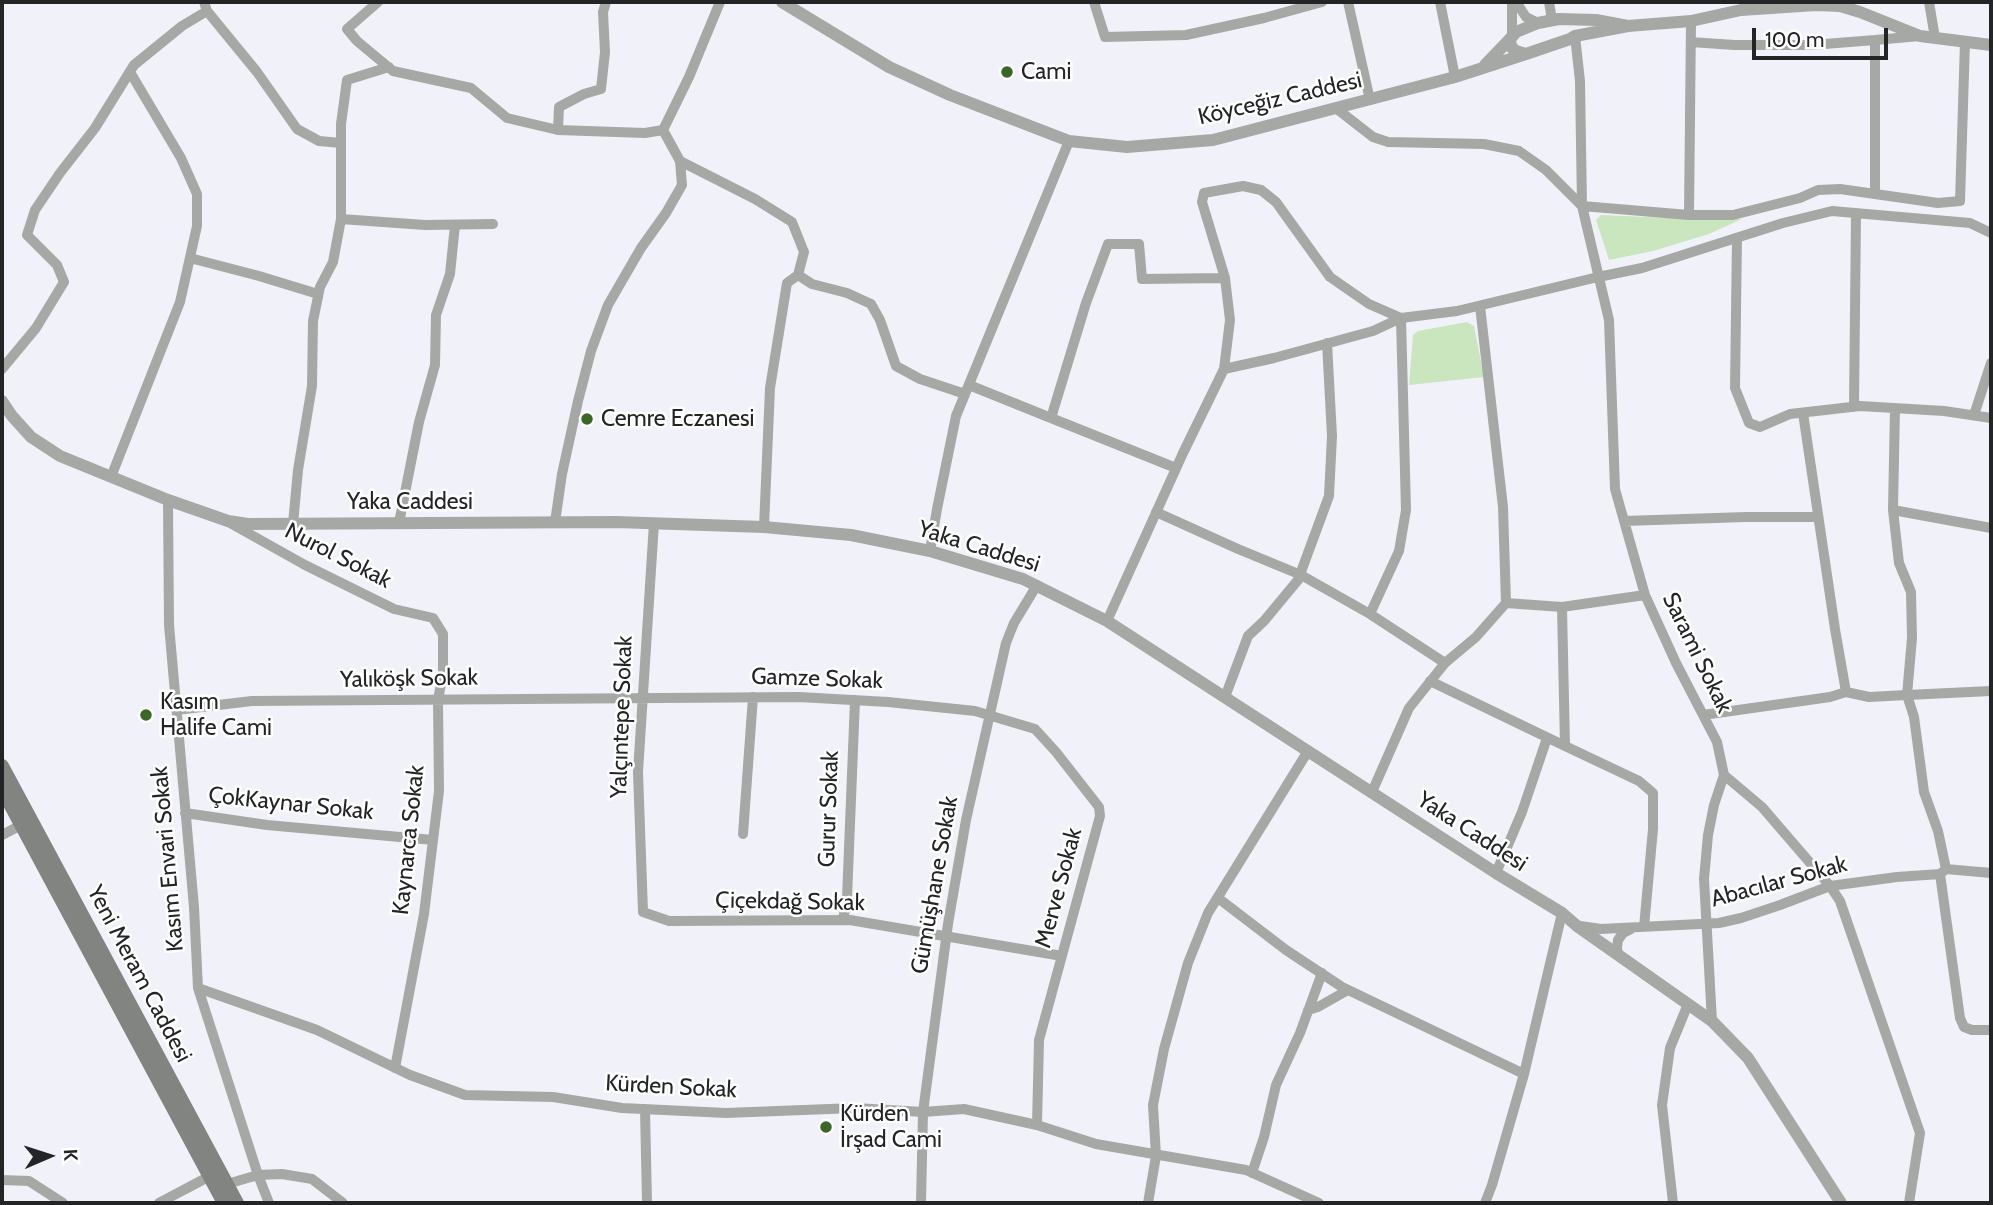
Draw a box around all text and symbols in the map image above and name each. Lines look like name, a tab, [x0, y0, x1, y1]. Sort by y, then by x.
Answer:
scale bar	[1755, 14, 1892, 58]
text: 100 m	[1765, 27, 1824, 52]
place label: Cami	[1021, 58, 1071, 86]
marker: Cami	[999, 64, 1015, 80]
street label: Köyceğiz Caddesi	[1195, 67, 1365, 131]
place label: Cemre Eczanesi	[601, 405, 754, 433]
marker: Cemre Eczanesi	[579, 411, 595, 427]
street label: Yaka Caddesi	[347, 488, 473, 516]
street label: Yaka Caddesi	[915, 515, 1043, 579]
street label: Nurol Sokak	[280, 517, 396, 595]
street label: Sarami Sokak	[1656, 588, 1738, 718]
street label: Yalçıntepe Sokak	[605, 635, 639, 799]
street label: Gamze Sokak	[751, 663, 883, 695]
street label: Yalıköşk Sokak	[340, 664, 478, 694]
place label: Kasım Halife Cami	[160, 688, 272, 742]
marker: Kasım Halife Cami	[138, 707, 154, 723]
street label: Gurur Sokak	[813, 750, 845, 868]
street label: Kaynarca Sokak	[387, 764, 431, 916]
street label: Kasım Envari Sokak	[146, 765, 190, 953]
street label: ÇokKaynar Sokak	[207, 782, 375, 826]
street label: Yaka Caddesi	[1412, 786, 1532, 878]
street label: Gümüşhane Sokak	[906, 794, 964, 976]
street label: Merve Sokak	[1030, 825, 1088, 951]
street label: Abacılar Sokak	[1708, 851, 1850, 913]
street label: Yeni Meram Caddesi	[81, 881, 197, 1067]
street label: Çiçekdağ Sokak	[715, 887, 865, 917]
street label: Kürden Sokak	[605, 1070, 737, 1104]
place label: Kürden İrşad Cami	[840, 1100, 942, 1154]
marker: Kürden İrşad Cami	[818, 1119, 834, 1135]
north arrow	[14, 1121, 84, 1191]
text: K	[59, 1148, 82, 1161]

